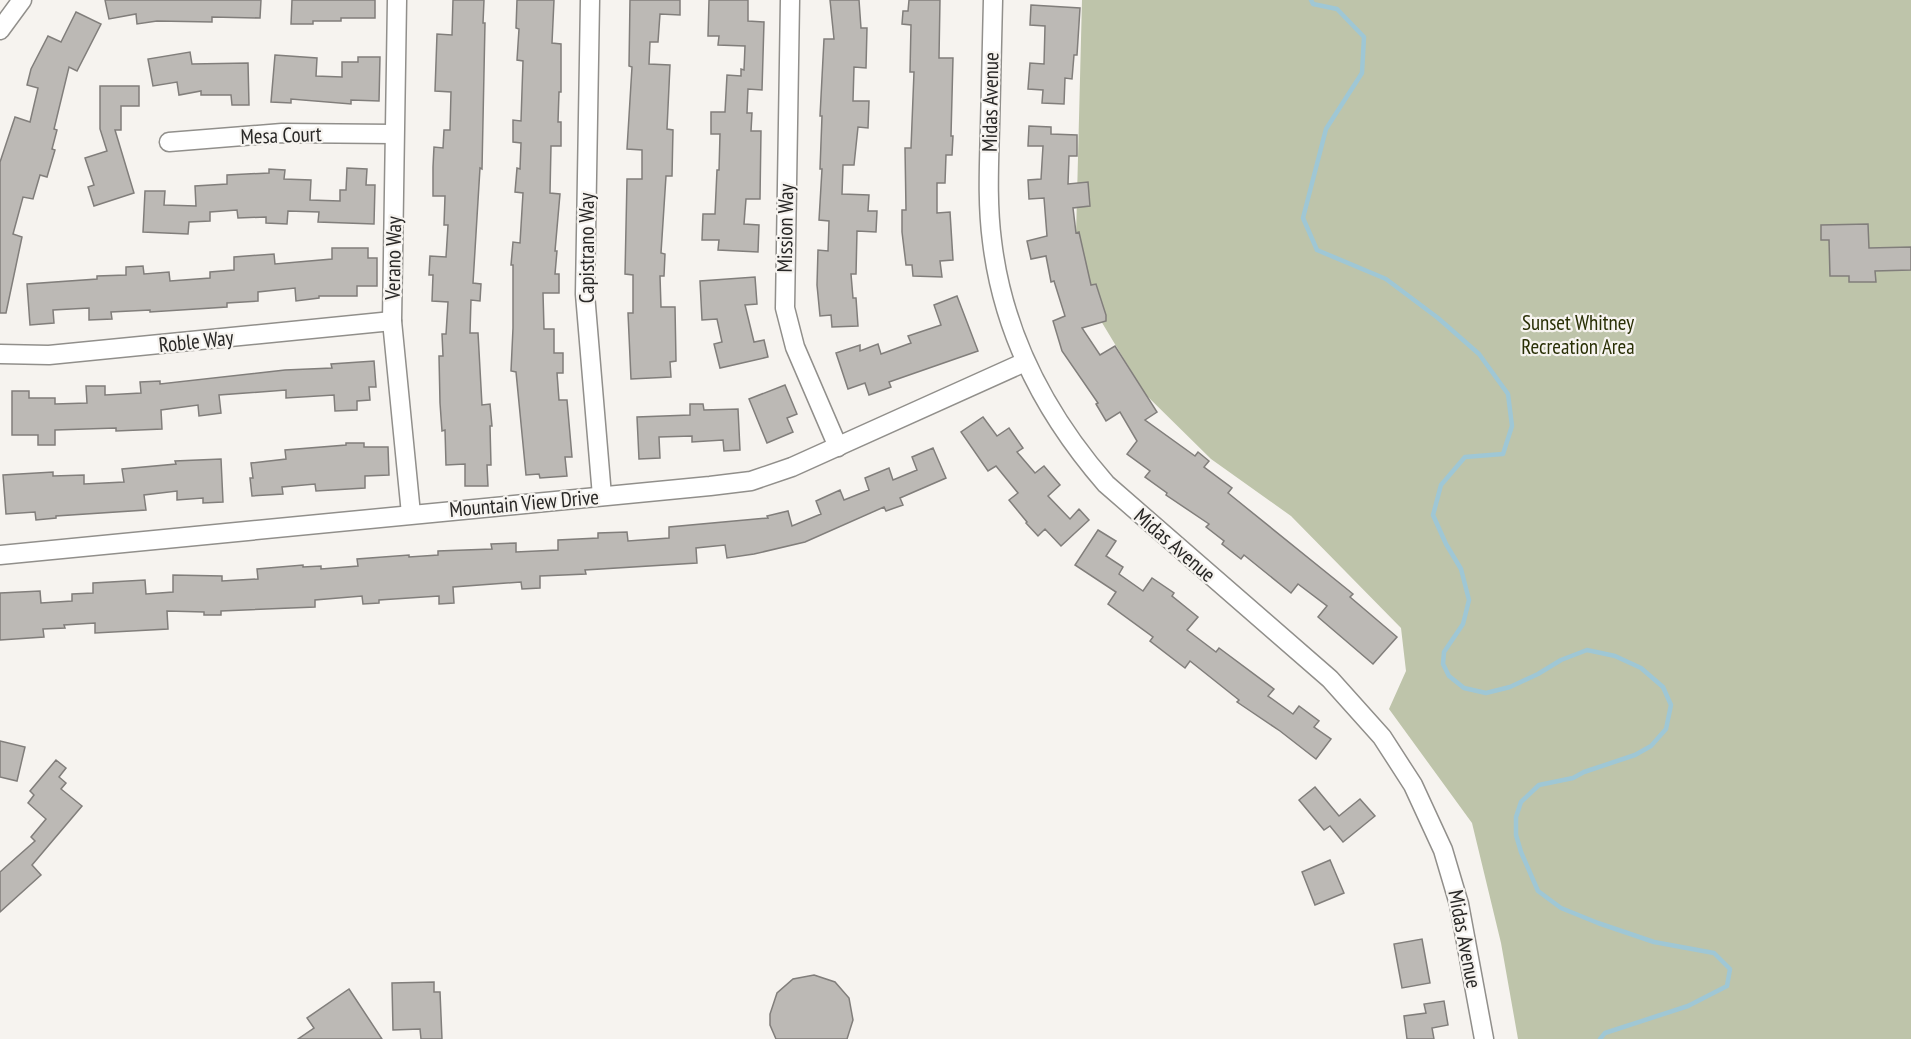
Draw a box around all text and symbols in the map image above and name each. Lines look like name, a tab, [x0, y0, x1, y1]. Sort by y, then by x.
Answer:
street label: Midas Avenue	[976, 52, 1004, 152]
street label: Mesa Court	[240, 120, 322, 150]
street label: Mission Way	[771, 183, 799, 273]
street label: Capistrano Way	[573, 193, 600, 303]
street label: Verano Way	[379, 216, 407, 301]
park label: Sunset Whitney Recreation Area	[1521, 309, 1635, 360]
street label: Roble Way	[157, 324, 235, 358]
street label: Mountain View Drive	[448, 483, 600, 523]
street label: Midas Avenue	[1129, 502, 1221, 588]
street label: Midas Avenue	[1442, 888, 1488, 990]

